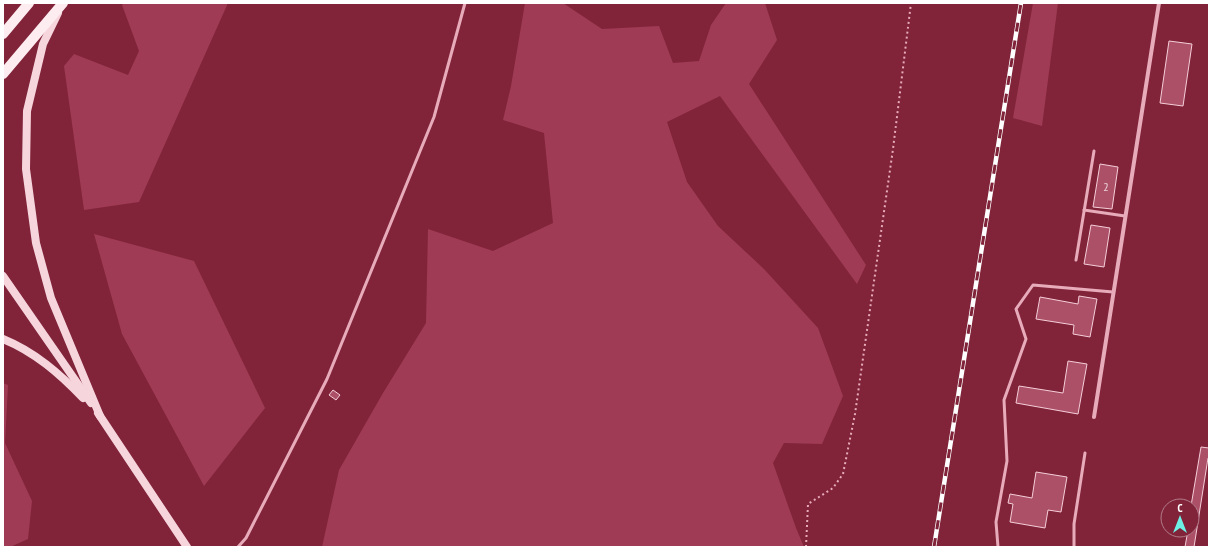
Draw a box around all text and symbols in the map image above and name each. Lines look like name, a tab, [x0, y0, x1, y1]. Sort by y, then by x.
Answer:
house number: 2	[1103, 179, 1109, 194]
north arrow	[1160, 498, 1200, 538]
text: С	[1177, 501, 1183, 515]

